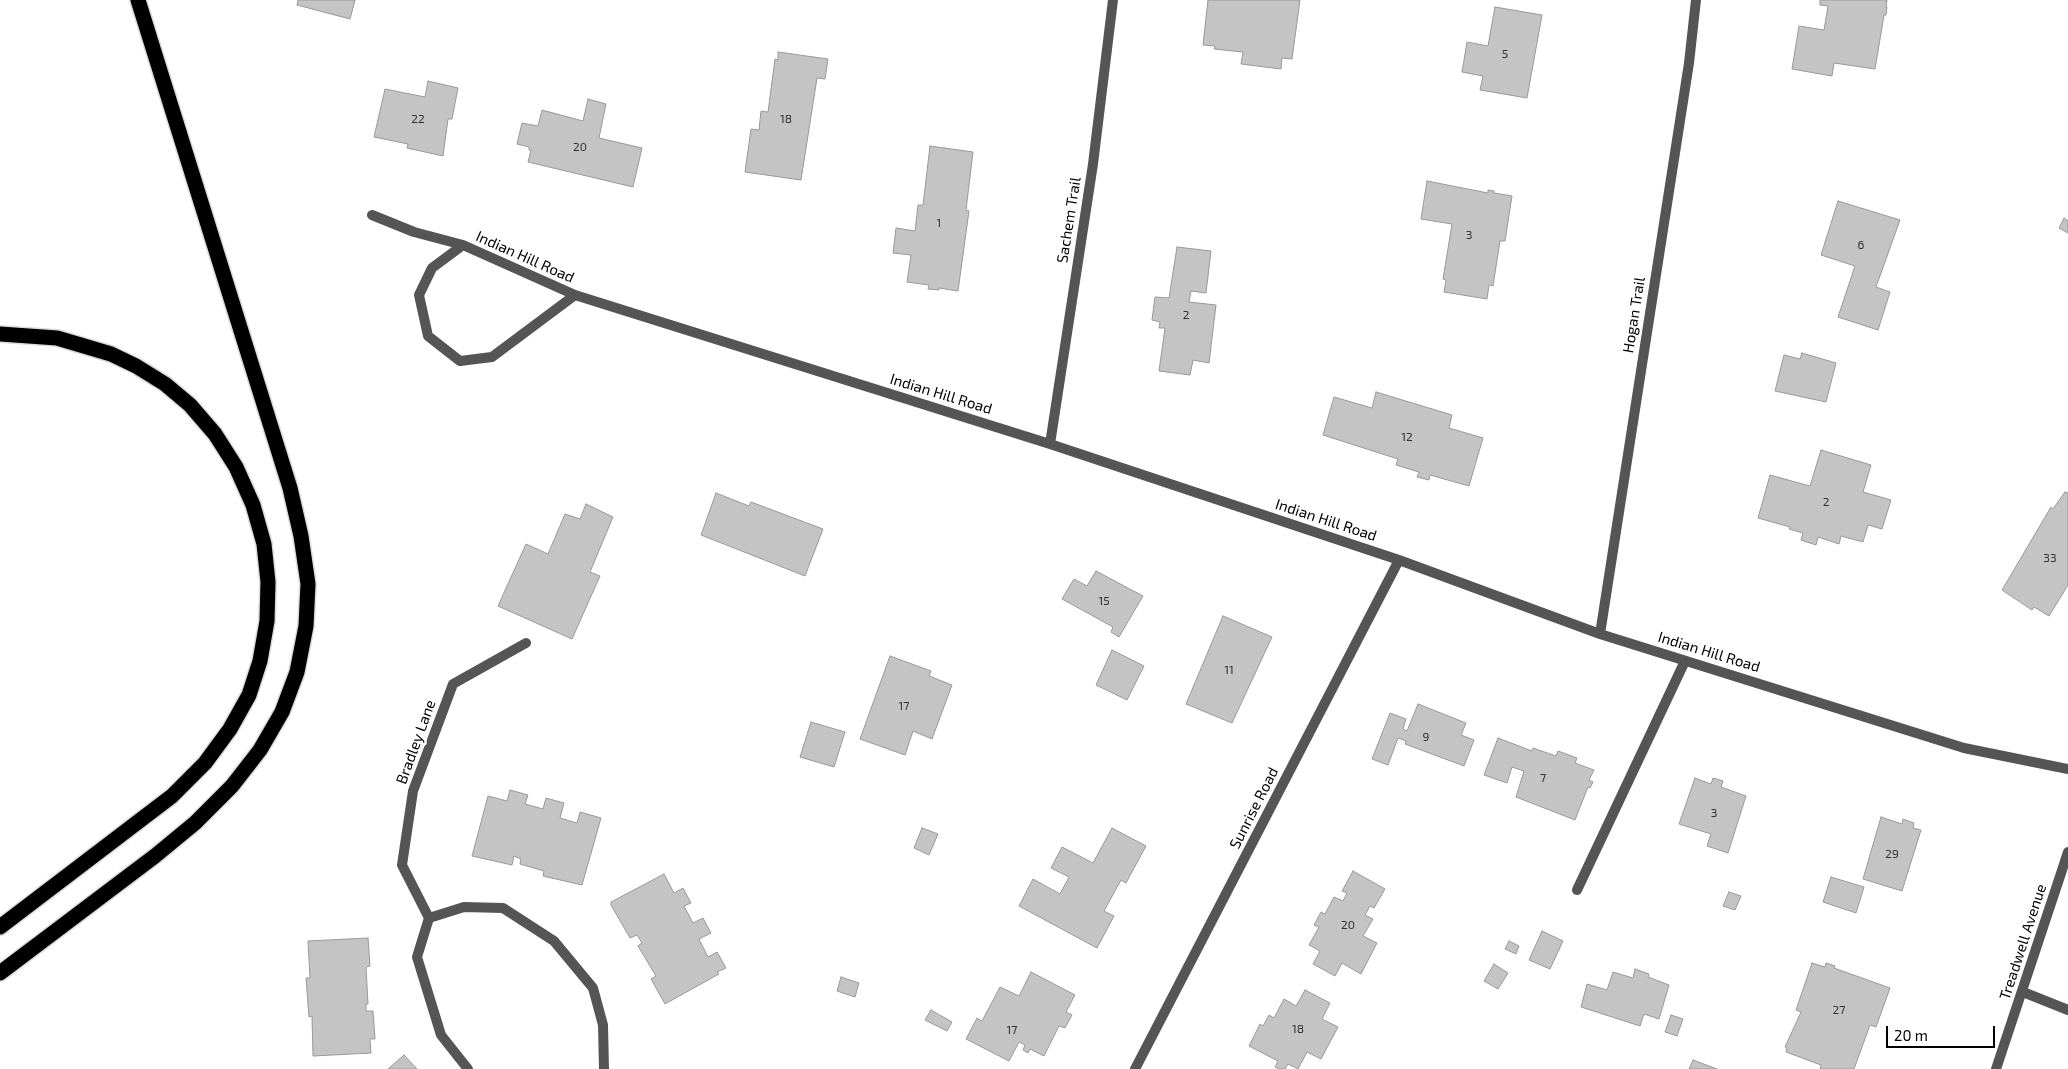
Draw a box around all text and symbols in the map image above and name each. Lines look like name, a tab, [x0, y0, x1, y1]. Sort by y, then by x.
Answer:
house number: 5	[1502, 47, 1508, 61]
house number: 22	[411, 112, 425, 126]
house number: 18	[780, 112, 792, 126]
house number: 20	[573, 140, 587, 154]
street label: Sachem Trail	[1053, 176, 1085, 264]
house number: 1	[937, 216, 941, 230]
street label: Indian Hill Road	[473, 227, 577, 287]
house number: 3	[1466, 228, 1472, 242]
house number: 6	[1858, 238, 1864, 252]
street label: Hogan Trail	[1619, 276, 1649, 354]
house number: 2	[1183, 308, 1189, 322]
street label: Indian Hill Road	[888, 370, 994, 418]
house number: 12	[1401, 430, 1413, 444]
street label: Indian Hill Road	[1273, 495, 1379, 545]
house number: 2	[1823, 495, 1829, 509]
house number: 33	[2043, 551, 2057, 565]
house number: 15	[1098, 594, 1110, 608]
street label: Indian Hill Road	[1656, 628, 1762, 676]
house number: 11	[1224, 663, 1234, 677]
street label: Bradley Lane	[392, 697, 440, 787]
house number: 17	[899, 699, 909, 713]
house number: 9	[1423, 730, 1429, 744]
street label: Sunrise Road	[1226, 764, 1282, 852]
house number: 7	[1540, 771, 1546, 785]
house number: 3	[1711, 806, 1717, 820]
house number: 29	[1885, 847, 1899, 861]
street label: Treadwell Avenue	[1996, 882, 2050, 1002]
house number: 20	[1341, 918, 1355, 932]
house number: 27	[1833, 1003, 1845, 1017]
scale bar	[1888, 1016, 1997, 1048]
house number: 18	[1292, 1022, 1304, 1036]
house number: 17	[1007, 1023, 1017, 1037]
text: 20 m	[1894, 1026, 1928, 1044]

